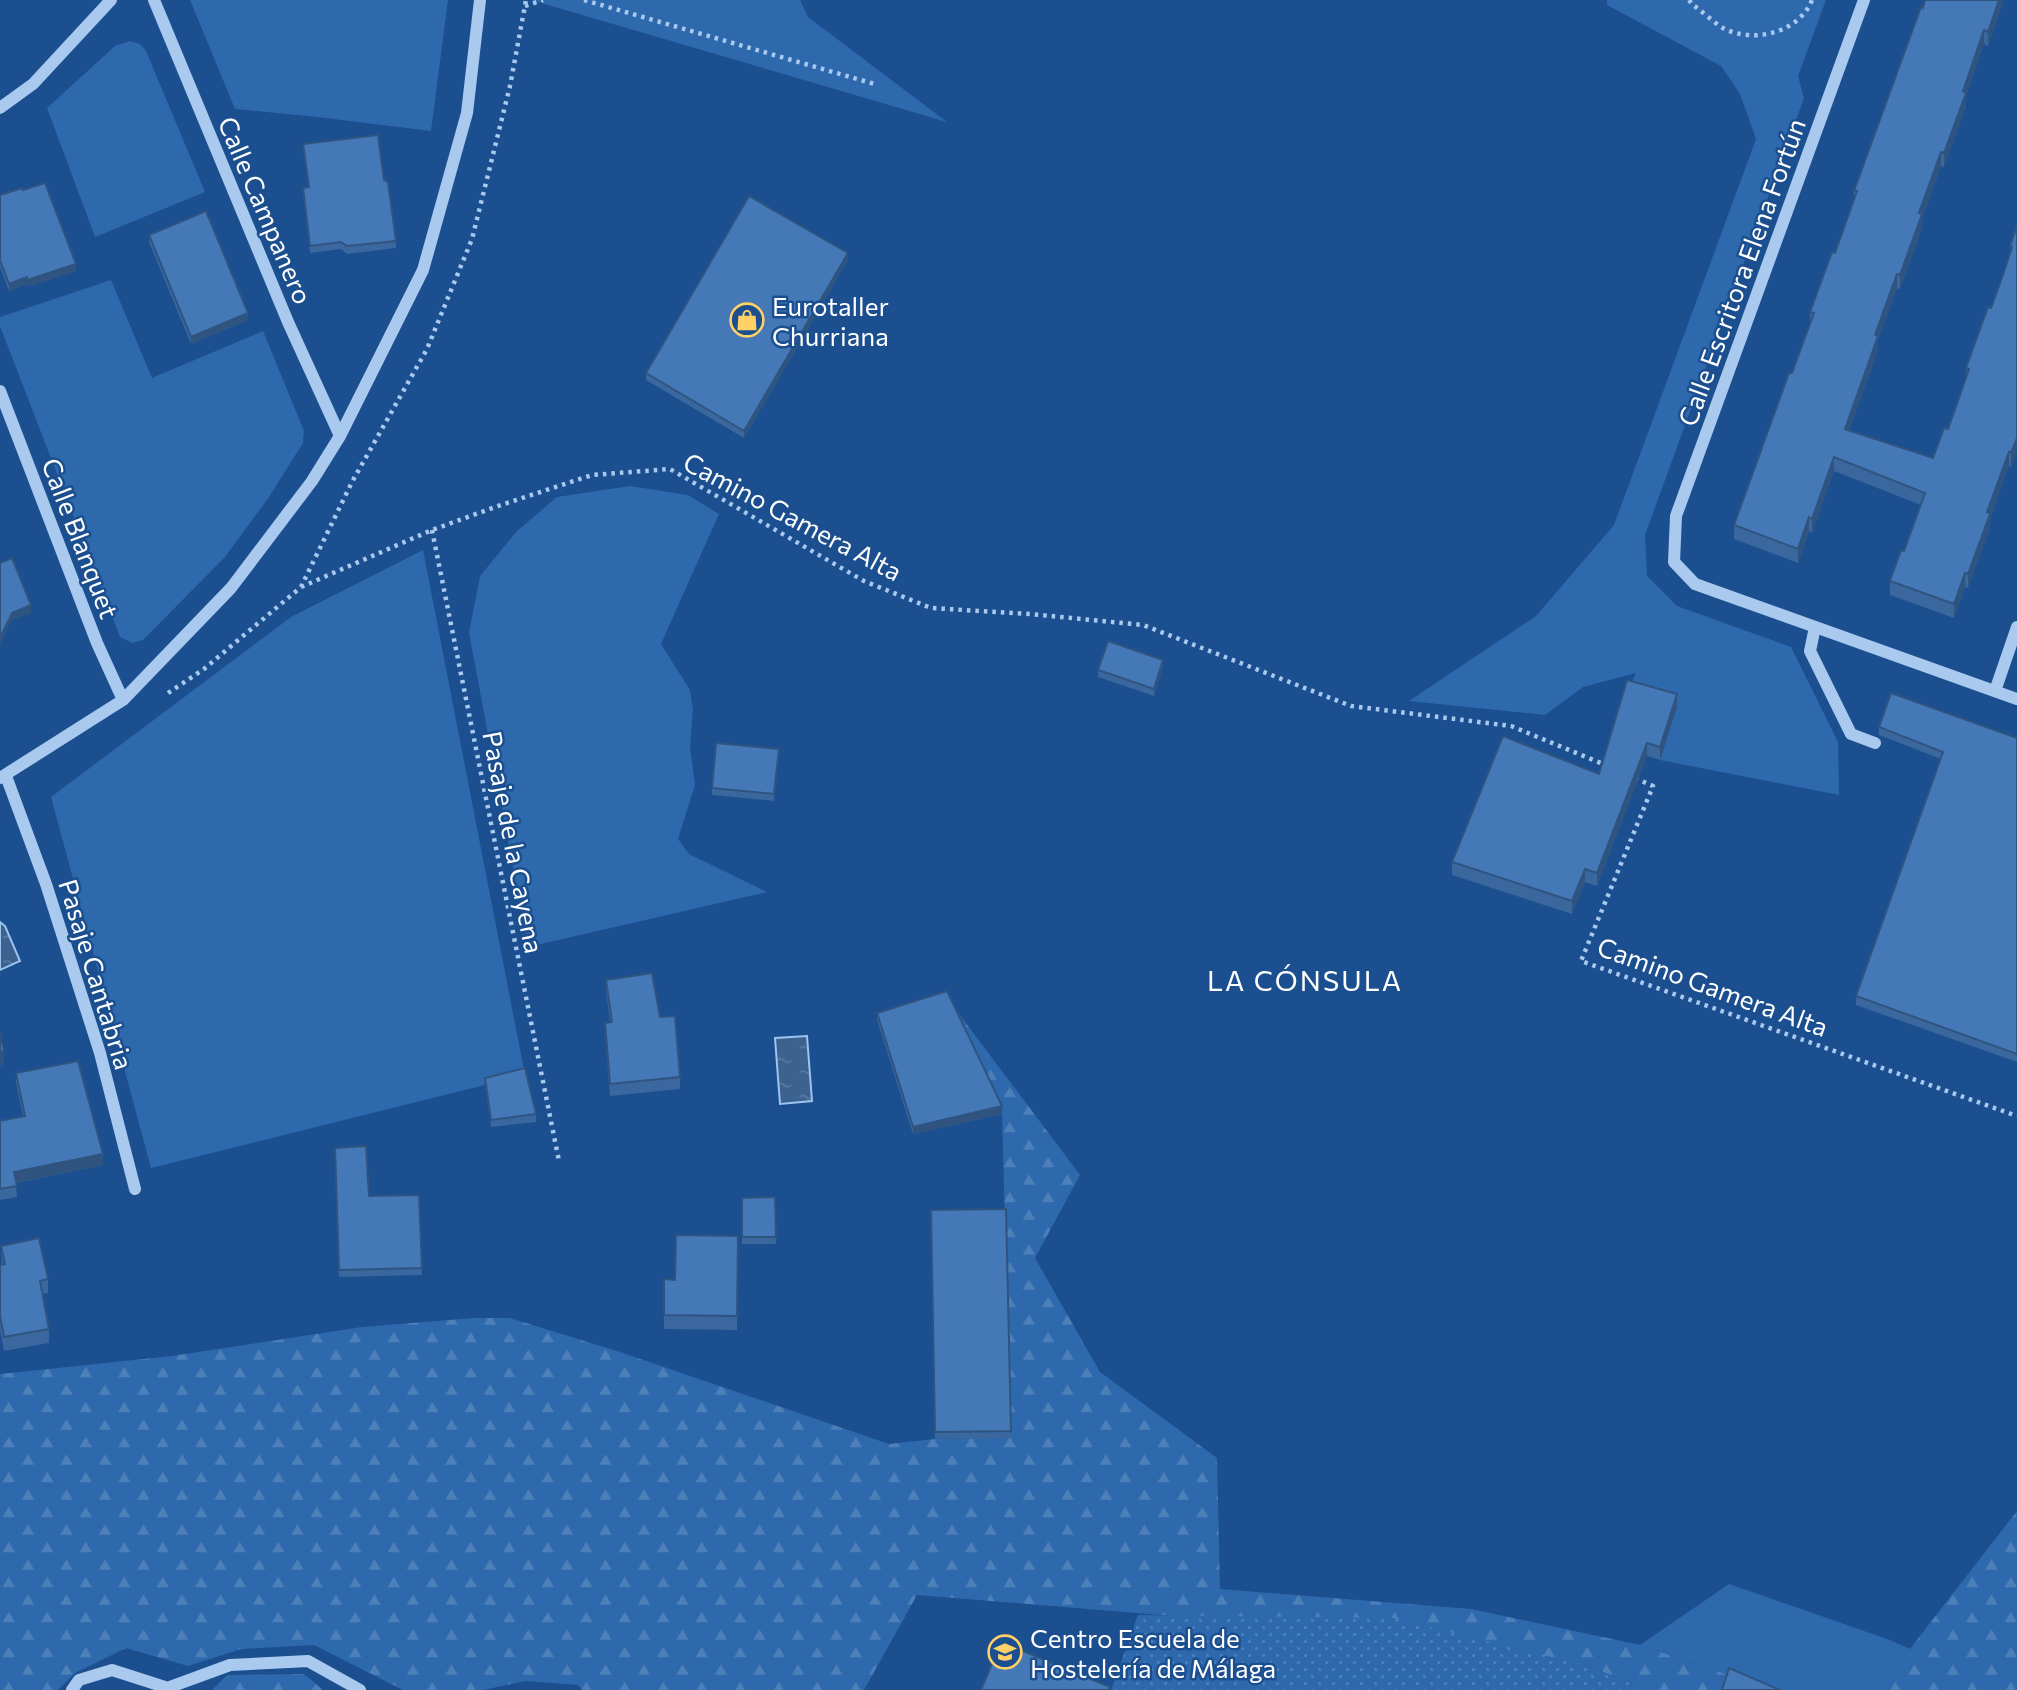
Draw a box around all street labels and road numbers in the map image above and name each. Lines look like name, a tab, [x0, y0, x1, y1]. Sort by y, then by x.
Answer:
street label: Calle Campanero	[213, 112, 319, 308]
street label: Calle Escritora Elena Fortún	[1671, 114, 1811, 430]
street label: Camino Gamera Alta	[679, 445, 907, 587]
street label: Calle Blanquet	[36, 454, 126, 622]
street label: Pasaje de la Cayena	[477, 728, 551, 956]
street label: Pasaje Cantabria	[53, 875, 141, 1073]
street label: Camino Gamera Alta	[1594, 930, 1832, 1042]

